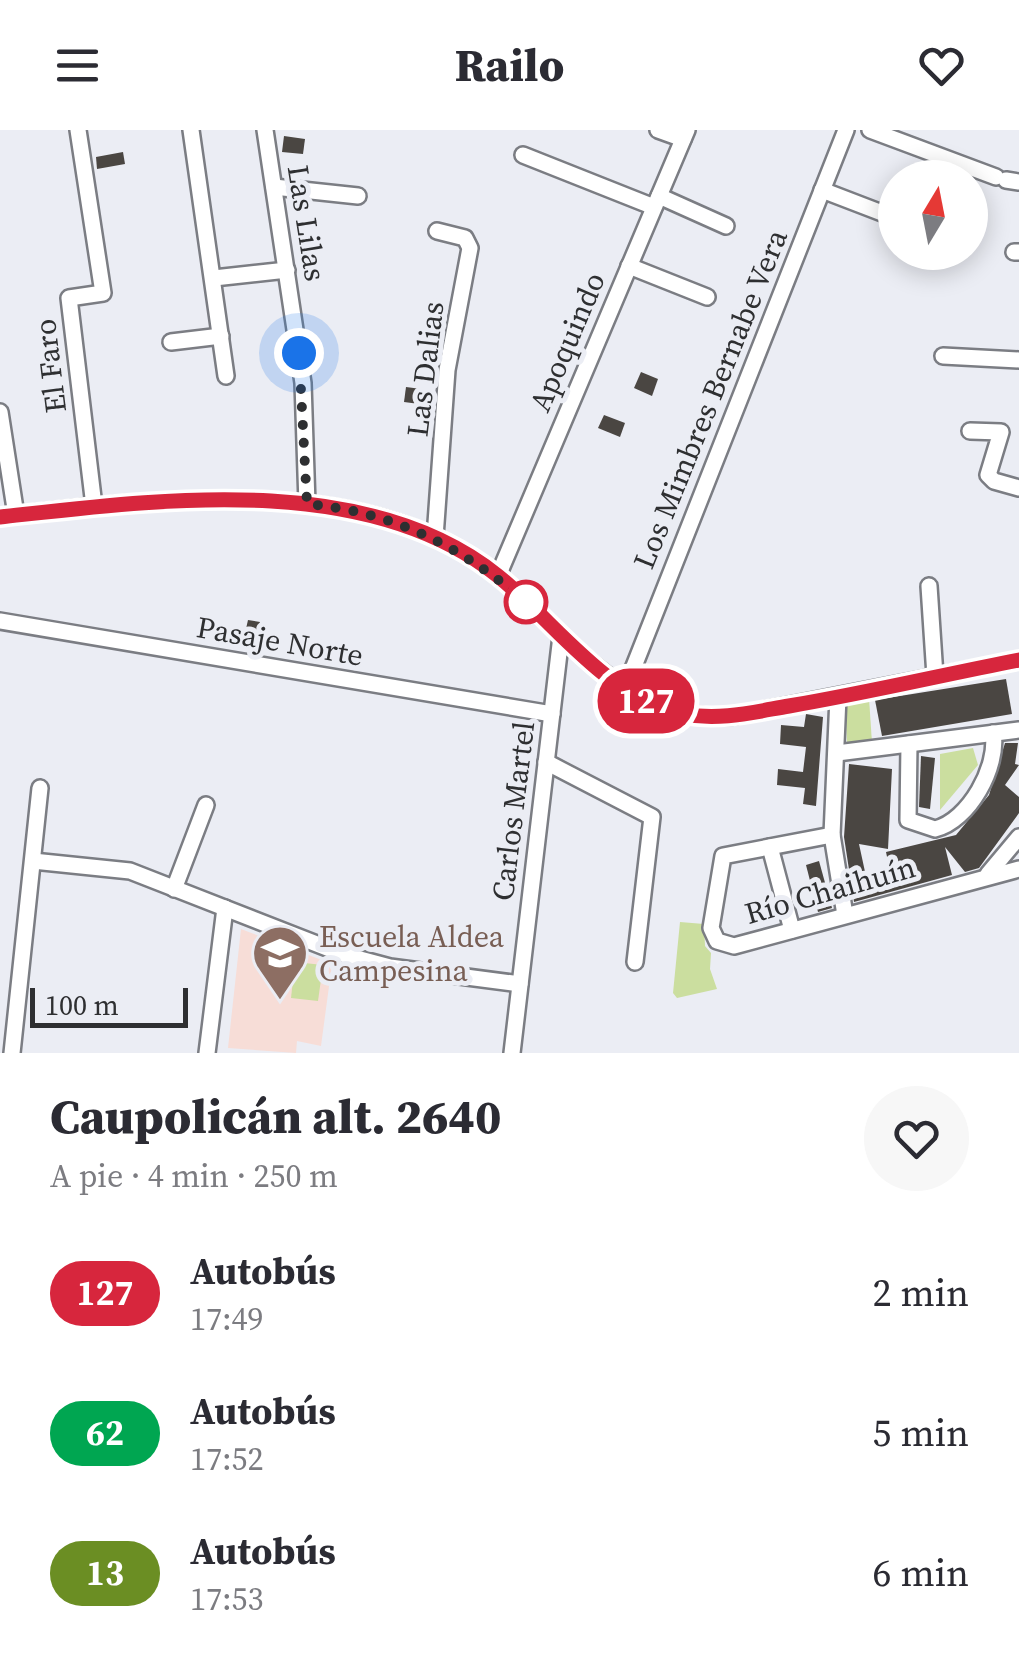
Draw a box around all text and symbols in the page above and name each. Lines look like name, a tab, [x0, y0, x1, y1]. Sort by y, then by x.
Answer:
text: Railo	[455, 34, 564, 96]
icon: menu	[50, 38, 105, 93]
icon: heart	[914, 38, 969, 93]
north arrow	[878, 160, 988, 270]
map controls	[878, 160, 988, 270]
street label: Las Lilas	[278, 162, 336, 284]
street label: Los Mimbres Bernabe Vera	[623, 223, 797, 575]
street label: Apoquindo	[519, 266, 615, 418]
street label: Las Dalias	[396, 299, 454, 439]
street label: El Faro	[24, 317, 76, 415]
your location	[274, 328, 324, 378]
unlabelled marker	[505, 581, 547, 623]
street label: Pasaje Norte	[194, 606, 366, 676]
line badge: 127	[588, 668, 704, 734]
text: 127	[618, 677, 674, 725]
street label: Carlos Martel	[482, 719, 544, 903]
street label: Río Chaihuín	[740, 846, 920, 934]
place label: Escuela Aldea Campesina	[319, 916, 505, 991]
school or university icon: Escuela Aldea Campesina	[250, 923, 310, 1002]
scale bar	[30, 983, 188, 1028]
text: 100 m	[45, 986, 119, 1024]
text: Caupolicán alt. 2640	[50, 1083, 501, 1149]
button: heart	[864, 1086, 969, 1191]
text: A pie · 4 min · 250 m	[50, 1154, 338, 1198]
text: Autobús	[190, 1245, 336, 1297]
text: 2 min	[873, 1267, 969, 1319]
text: 127	[77, 1269, 133, 1317]
text: 17:49	[190, 1297, 264, 1341]
text: Autobús	[190, 1385, 336, 1437]
text: 5 min	[873, 1407, 969, 1459]
text: 62	[86, 1409, 124, 1457]
text: 17:52	[190, 1437, 264, 1481]
text: Autobús	[190, 1525, 336, 1577]
text: 6 min	[873, 1547, 969, 1599]
text: 13	[86, 1549, 124, 1597]
text: 17:53	[190, 1577, 264, 1621]

